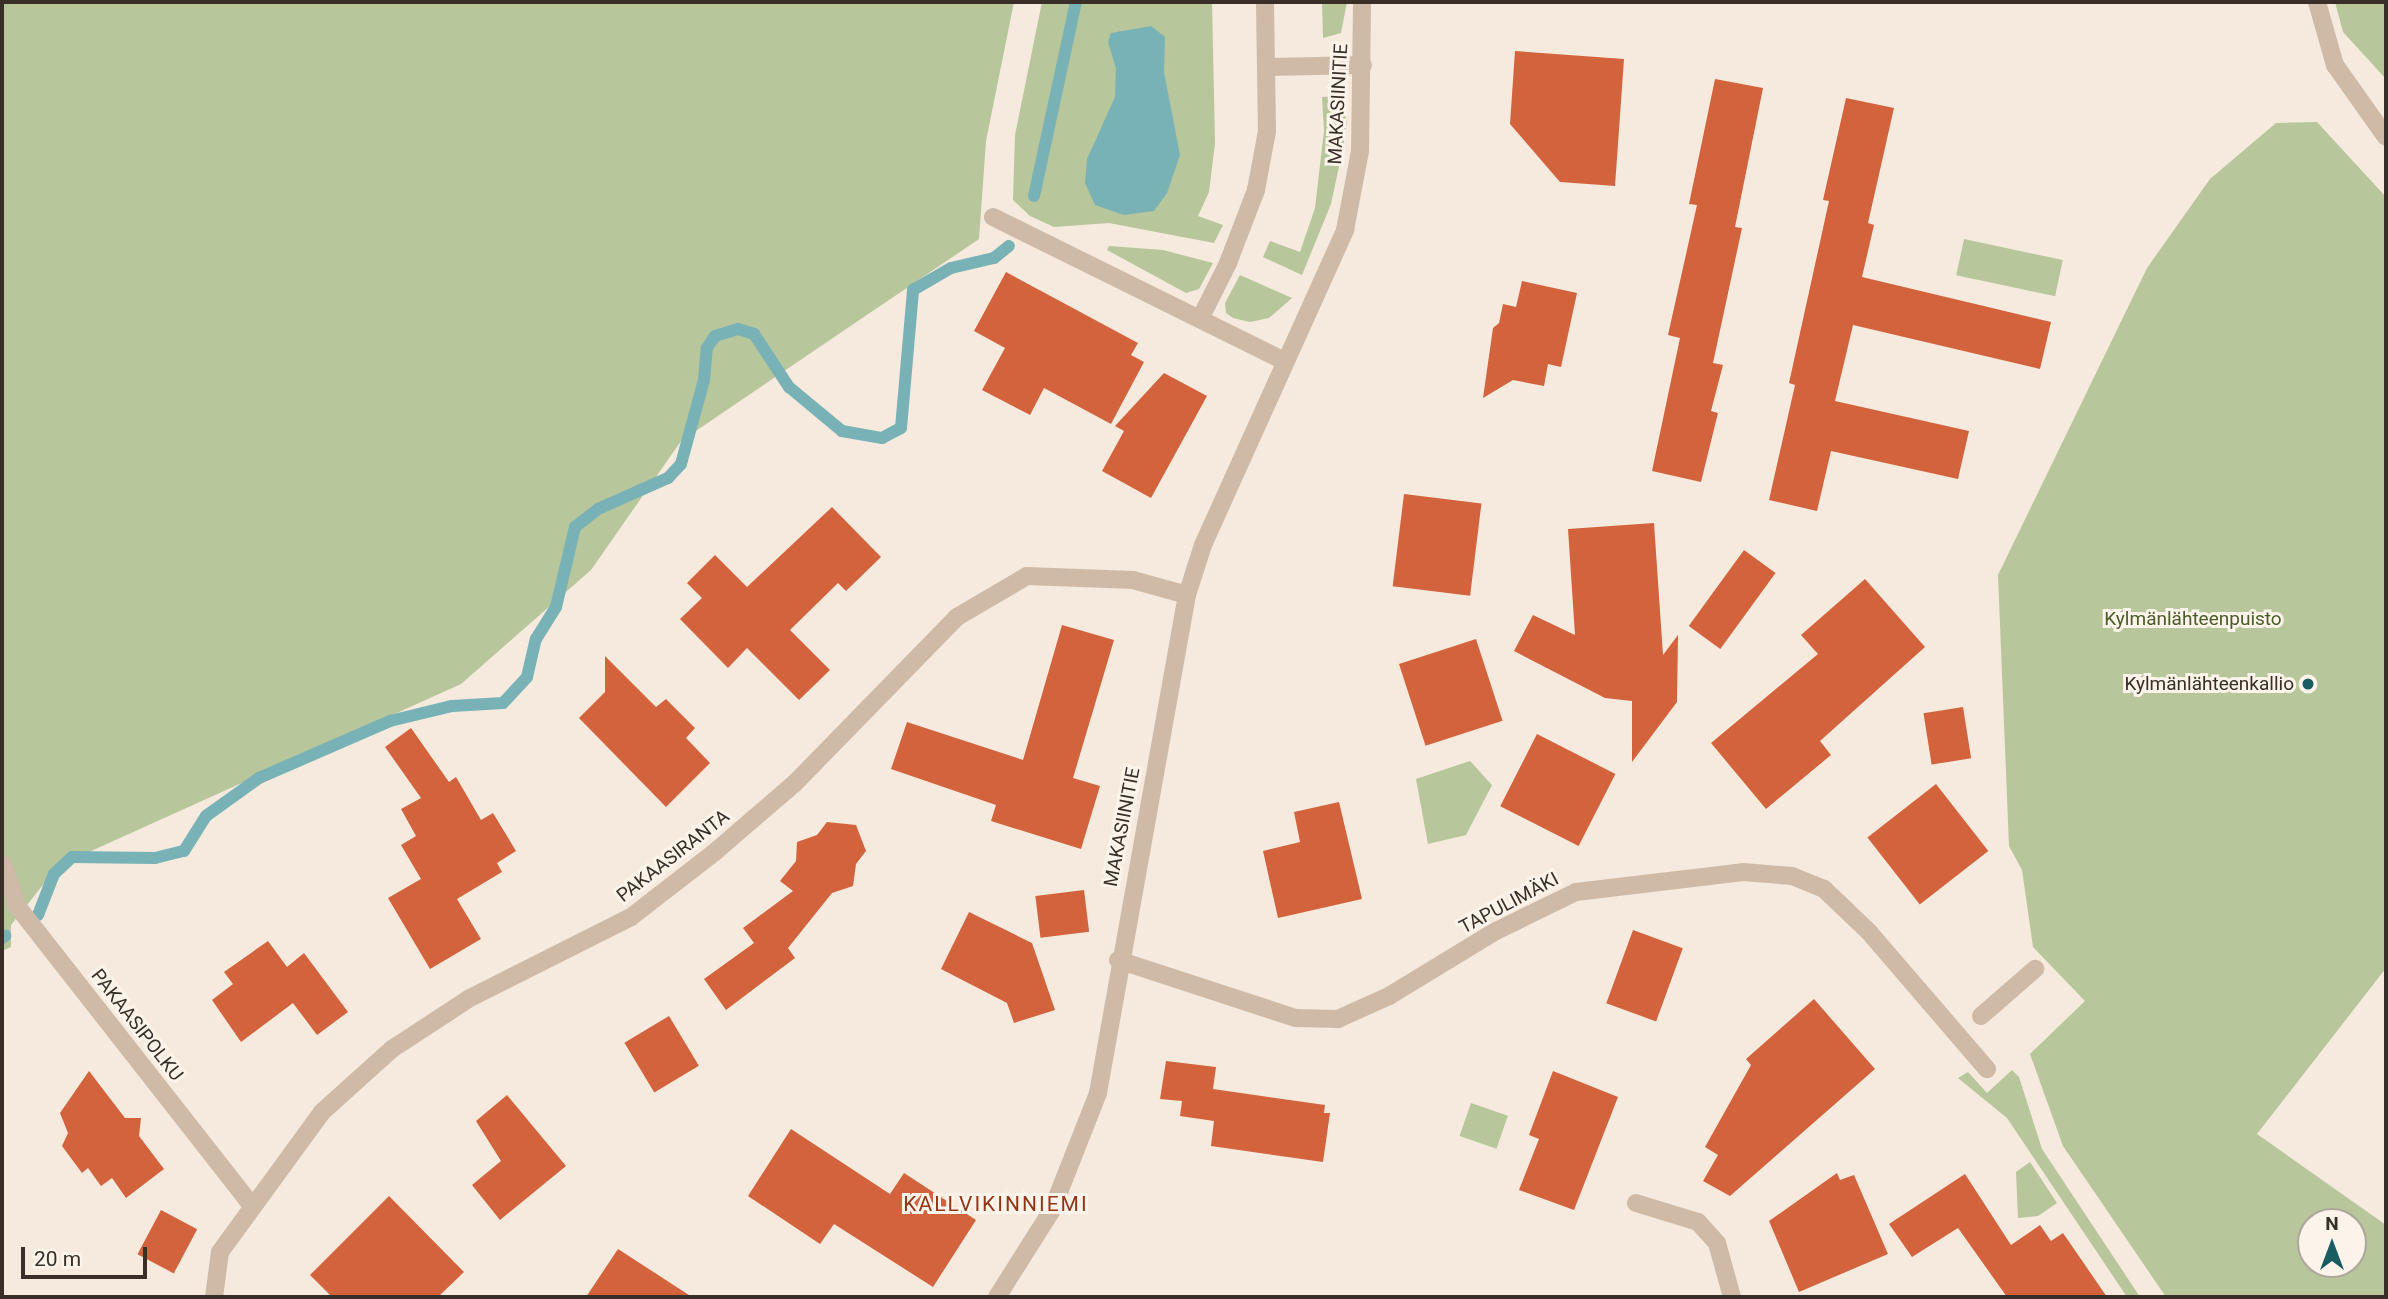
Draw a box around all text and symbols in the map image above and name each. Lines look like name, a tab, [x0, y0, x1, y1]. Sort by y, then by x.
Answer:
street label: MAKASIINITIE	[1323, 43, 1353, 165]
park label: Kylmänlähteenpuisto	[2104, 608, 2282, 630]
place label: Kylmänlähteenkallio	[2124, 673, 2294, 695]
marker: Kylmänlähteenkallio	[2300, 676, 2316, 692]
street label: MAKASIINITIE	[1099, 766, 1145, 888]
street label: PAKAASIRANTA	[612, 805, 734, 907]
street label: TAPULIMÄKI	[1456, 867, 1562, 939]
street label: PAKAASIPOLKU	[86, 964, 188, 1086]
district label: KALLVIKINNIEMI	[905, 1191, 1087, 1217]
north arrow	[2297, 1208, 2367, 1278]
text: N	[2325, 1212, 2339, 1235]
scale bar	[24, 1232, 150, 1276]
text: 20 m	[34, 1247, 81, 1271]

